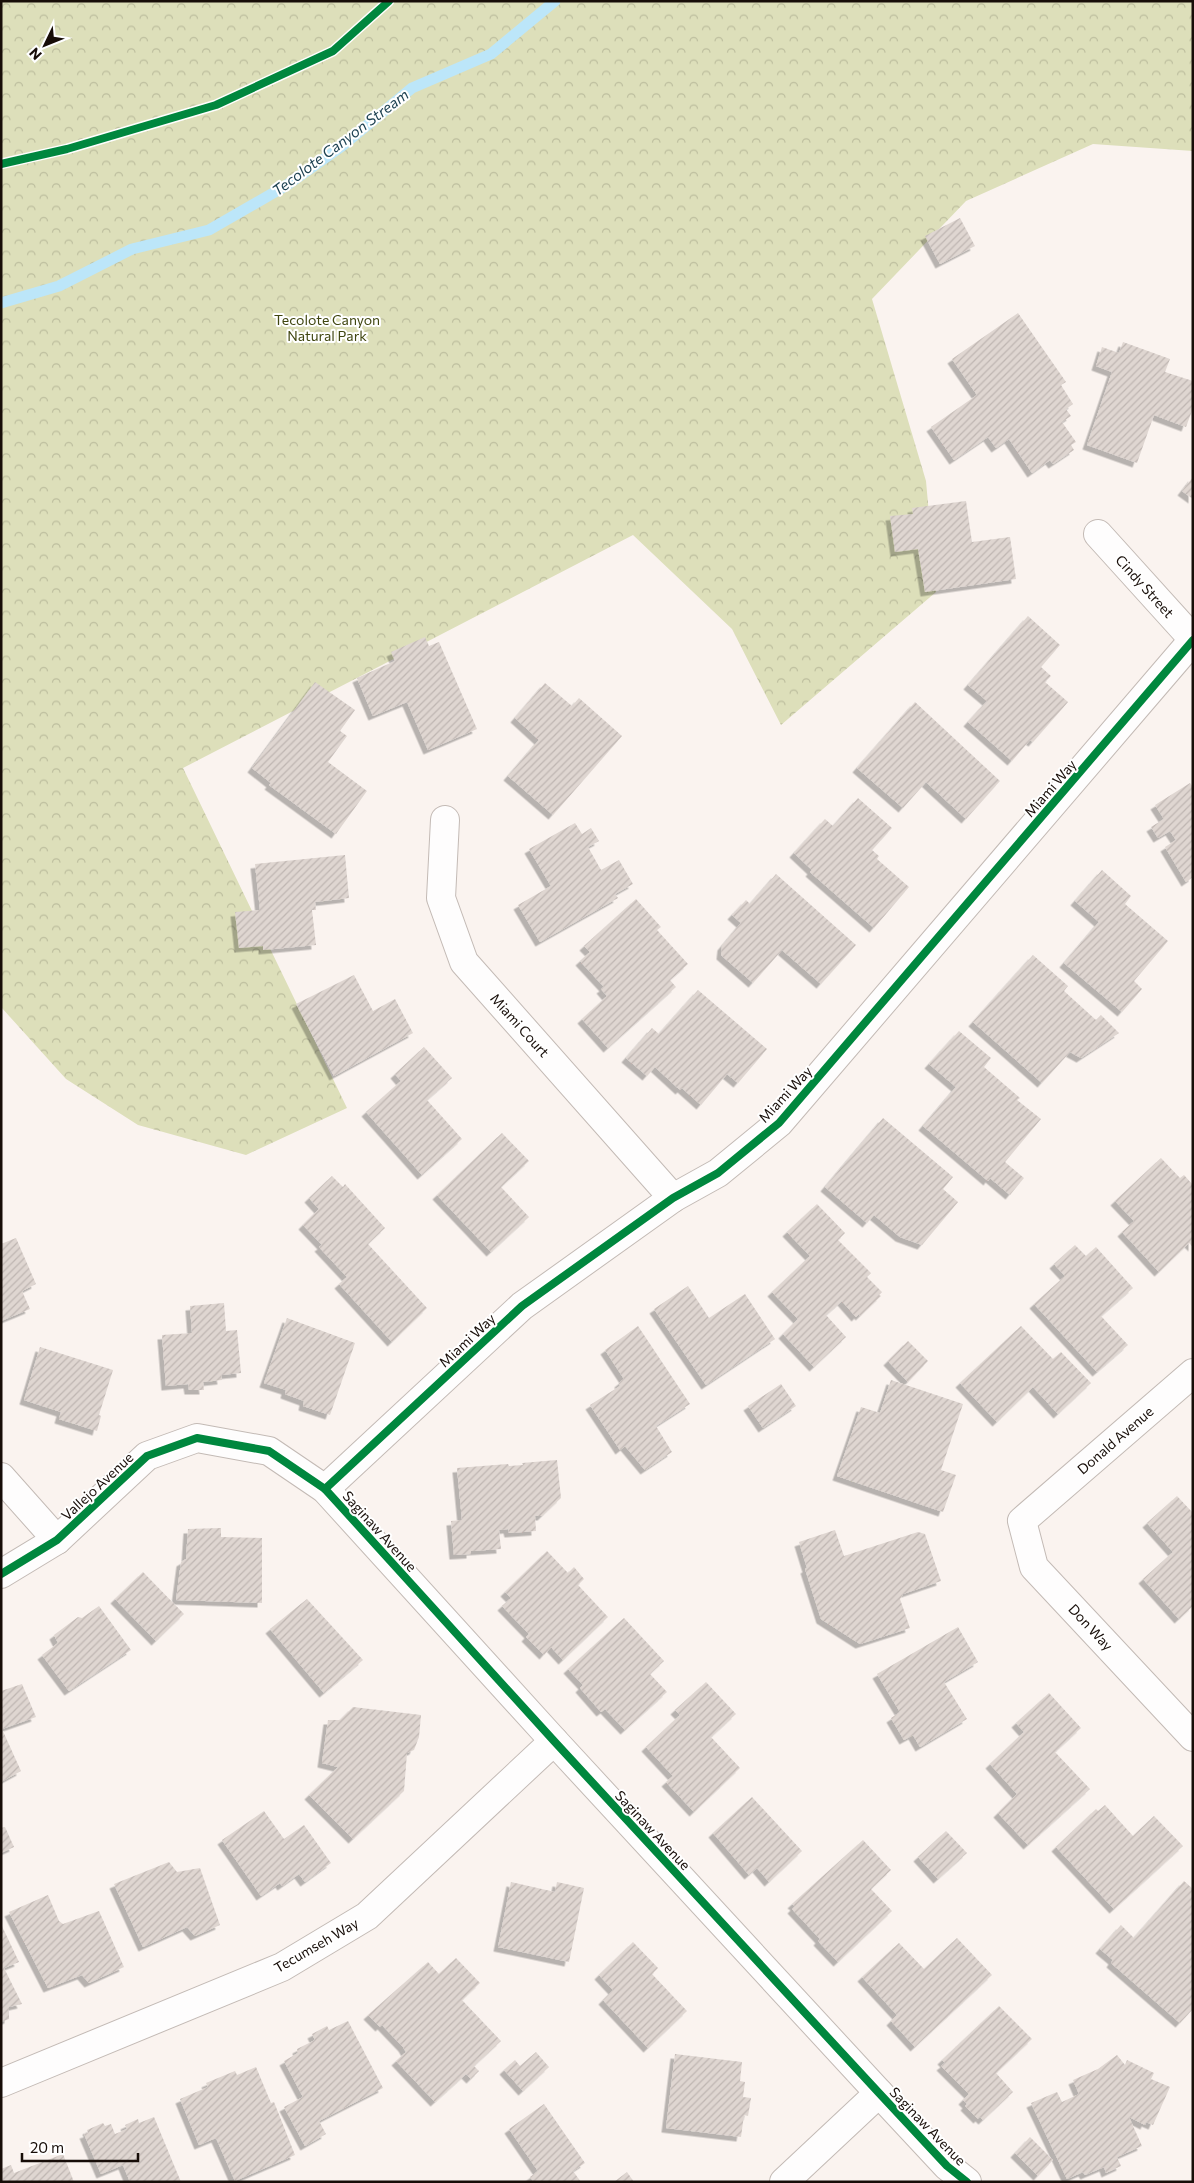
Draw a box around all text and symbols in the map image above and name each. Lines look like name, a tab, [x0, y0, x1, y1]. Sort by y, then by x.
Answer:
north arrow	[20, 20, 70, 70]
text: N	[25, 45, 45, 64]
water label: Tecolote Canyon Stream	[268, 85, 412, 199]
park label: Tecolote Canyon Natural Park	[274, 311, 380, 344]
street label: Cindy Street	[1112, 551, 1178, 621]
street label: Miami Way	[1020, 756, 1080, 820]
street label: Miami Court	[487, 990, 553, 1061]
street label: Miami Way	[755, 1062, 815, 1126]
street label: Miami Way	[435, 1310, 499, 1370]
street label: Donald Avenue	[1074, 1402, 1156, 1478]
street label: Vallejo Avenue	[58, 1448, 136, 1524]
street label: Saginaw Avenue	[339, 1487, 421, 1575]
street label: Don Way	[1065, 1600, 1117, 1654]
street label: Saginaw Avenue	[612, 1787, 694, 1873]
street label: Tecumseh Way	[271, 1914, 361, 1976]
street label: Saginaw Avenue	[886, 2083, 970, 2169]
scale bar	[22, 2130, 139, 2162]
text: 20 m	[30, 2138, 64, 2156]

